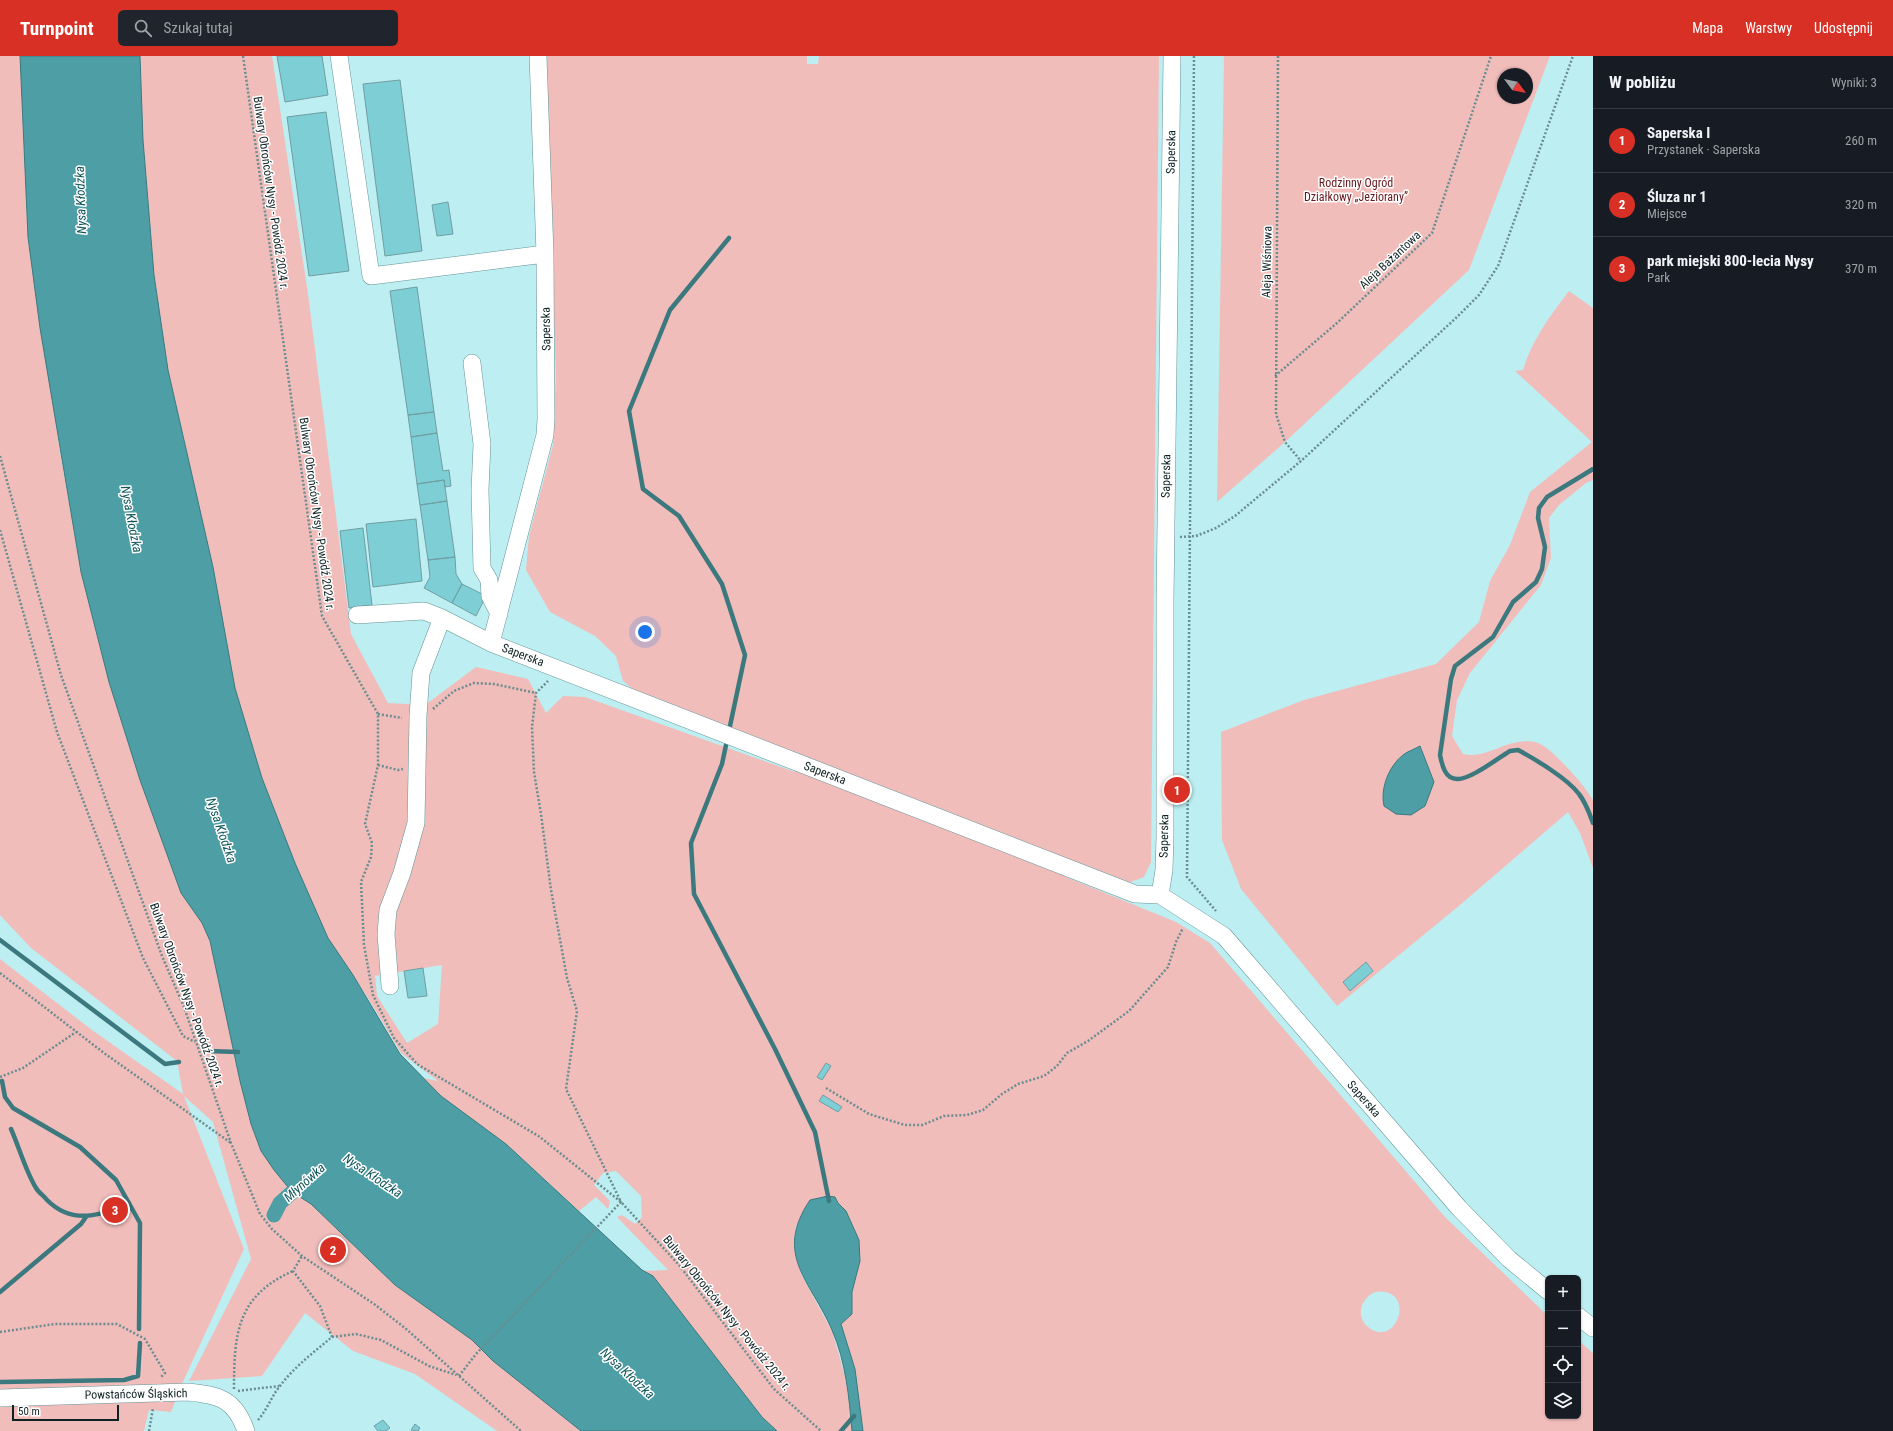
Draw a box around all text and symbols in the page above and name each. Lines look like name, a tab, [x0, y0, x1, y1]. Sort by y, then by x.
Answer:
search box	[118, 10, 398, 46]
text: Turnpoint	[20, 17, 94, 40]
icon: search	[132, 17, 154, 39]
text: Szukaj tutaj	[164, 19, 233, 37]
text: Mapa	[1692, 20, 1723, 36]
text: Warstwy	[1745, 20, 1792, 36]
text: Udostępnij	[1814, 20, 1873, 36]
north arrow	[1497, 68, 1533, 104]
text: W pobliżu	[1609, 72, 1676, 92]
text: Wyniki: 3	[1831, 75, 1877, 90]
street label: Bulwary Obrońców Nysy - Powódź 2024 r.	[250, 95, 292, 291]
text: Saperska I	[1647, 124, 1710, 142]
street label: Saperska	[1164, 130, 1178, 174]
text: 1	[1619, 133, 1625, 148]
text: 260 m	[1845, 133, 1877, 148]
text: Przystanek · Saperska	[1647, 142, 1760, 157]
water label: Nysa Kłodzka	[72, 166, 89, 234]
park label: Rodzinny Ogród Działkowy „Jeziorany”	[1304, 176, 1408, 204]
text: Śluza nr 1	[1647, 188, 1707, 206]
text: 2	[1619, 197, 1625, 212]
text: 320 m	[1845, 197, 1877, 212]
text: Miejsce	[1647, 206, 1687, 221]
street label: Aleja Wiśniowa	[1259, 226, 1275, 298]
street label: Aleja Bażantowa	[1356, 228, 1424, 292]
text: park miejski 800-lecia Nysy	[1647, 252, 1814, 270]
text: 3	[1619, 261, 1625, 276]
text: 370 m	[1845, 261, 1877, 276]
text: Park	[1647, 270, 1670, 285]
street label: Saperska	[539, 307, 553, 351]
street label: Bulwary Obrońców Nysy - Powódź 2024 r.	[296, 416, 338, 612]
street label: Saperska	[1159, 454, 1173, 498]
water label: Nysa Kłodzka	[118, 484, 145, 554]
your location	[635, 622, 655, 642]
street label: Saperska	[500, 641, 546, 669]
street label: Saperska	[802, 759, 848, 787]
pin: 1	[1164, 775, 1190, 805]
water label: Nysa Kłodzka	[203, 796, 240, 865]
street label: Saperska	[1157, 814, 1171, 858]
street label: Bulwary Obrońców Nysy - Powódź 2024 r.	[147, 901, 227, 1089]
street label: Saperska	[1344, 1078, 1384, 1120]
water label: Nysa Kłodzka	[340, 1150, 405, 1201]
water label: Młynówka	[281, 1160, 328, 1205]
pin: 3	[102, 1195, 128, 1225]
street label: Bulwary Obrońców Nysy - Powódź 2024 r.	[660, 1233, 794, 1393]
pin: 2	[320, 1235, 346, 1265]
map controls	[1545, 1275, 1581, 1419]
button: +	[1545, 1275, 1581, 1311]
button: −	[1545, 1311, 1581, 1347]
water label: Nysa Kłodzka	[598, 1345, 658, 1402]
button: locate	[1545, 1347, 1581, 1383]
button: layers	[1545, 1383, 1581, 1419]
street label: Powstańców Śląskich	[84, 1385, 188, 1402]
scale bar	[12, 1403, 119, 1422]
text: 50 m	[18, 1405, 40, 1418]

